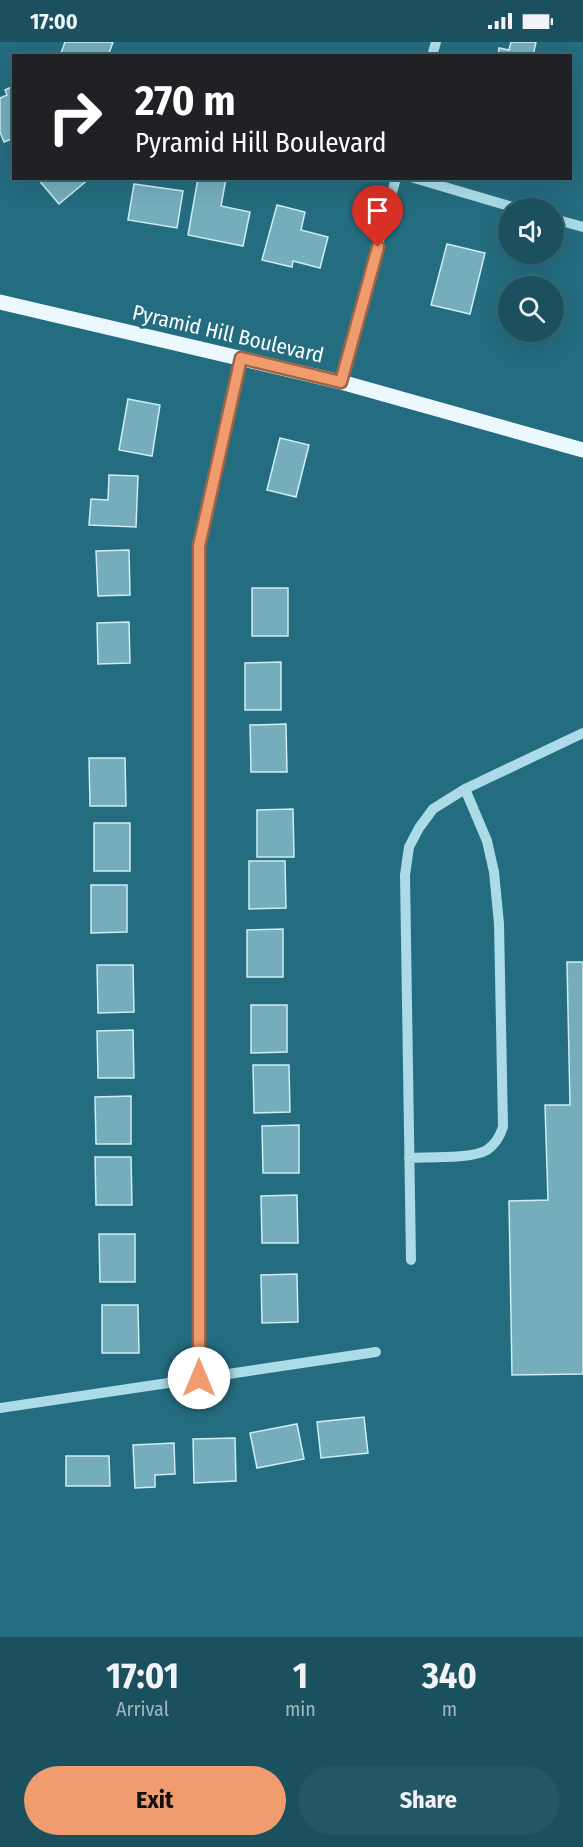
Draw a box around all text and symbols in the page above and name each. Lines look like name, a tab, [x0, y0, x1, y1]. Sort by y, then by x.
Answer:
text: 17:00	[30, 8, 78, 35]
text: 270 m	[135, 76, 235, 126]
icon: right	[36, 78, 114, 156]
text: Pyramid Hill Boulevard	[135, 127, 386, 159]
pin	[352, 185, 403, 247]
icon: arrive	[361, 194, 394, 227]
map controls	[498, 198, 564, 342]
button: sound	[498, 198, 564, 264]
button: search	[498, 276, 564, 342]
street label: Pyramid Hill Boulevard	[130, 299, 326, 369]
position arrow	[167, 1346, 231, 1410]
text: 17:01	[106, 1654, 179, 1698]
text: 1	[293, 1654, 308, 1698]
text: 340	[422, 1654, 477, 1698]
text: Arrival	[116, 1697, 169, 1721]
text: min	[285, 1697, 316, 1721]
text: m	[442, 1697, 457, 1721]
button: Exit	[24, 1766, 286, 1835]
button: Share	[298, 1766, 559, 1835]

